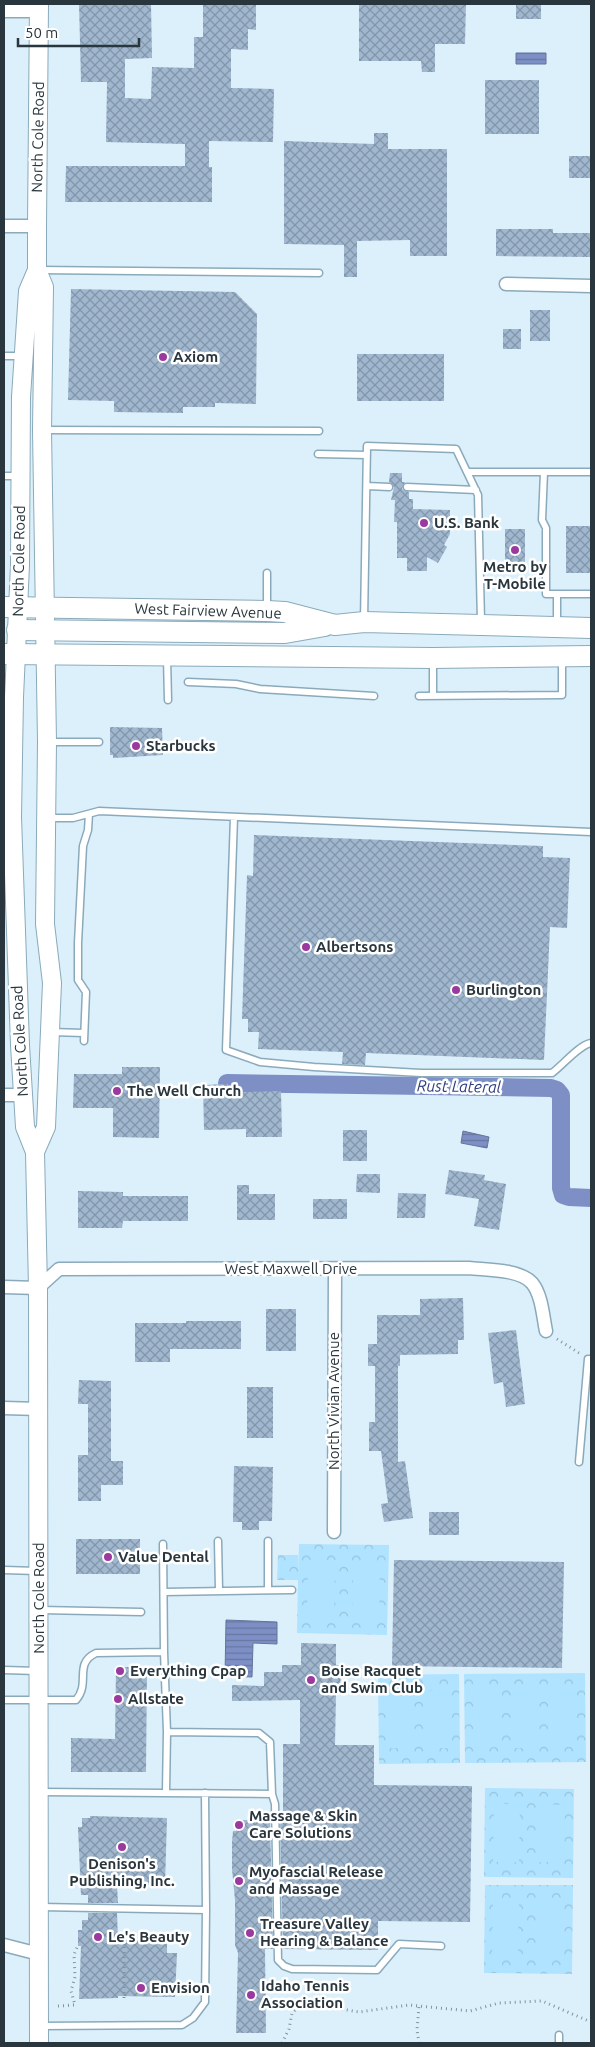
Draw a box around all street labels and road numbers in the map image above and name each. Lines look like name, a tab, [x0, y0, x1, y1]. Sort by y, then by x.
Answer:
street label: North Cole Road	[28, 81, 47, 193]
street label: North Cole Road	[9, 505, 28, 617]
street label: West Fairview Avenue	[134, 599, 282, 622]
street label: North Cole Road	[8, 985, 31, 1097]
street label: West Maxwell Drive	[225, 1260, 357, 1277]
street label: North Vivian Avenue	[325, 1332, 342, 1470]
street label: North Cole Road	[30, 1542, 47, 1654]

